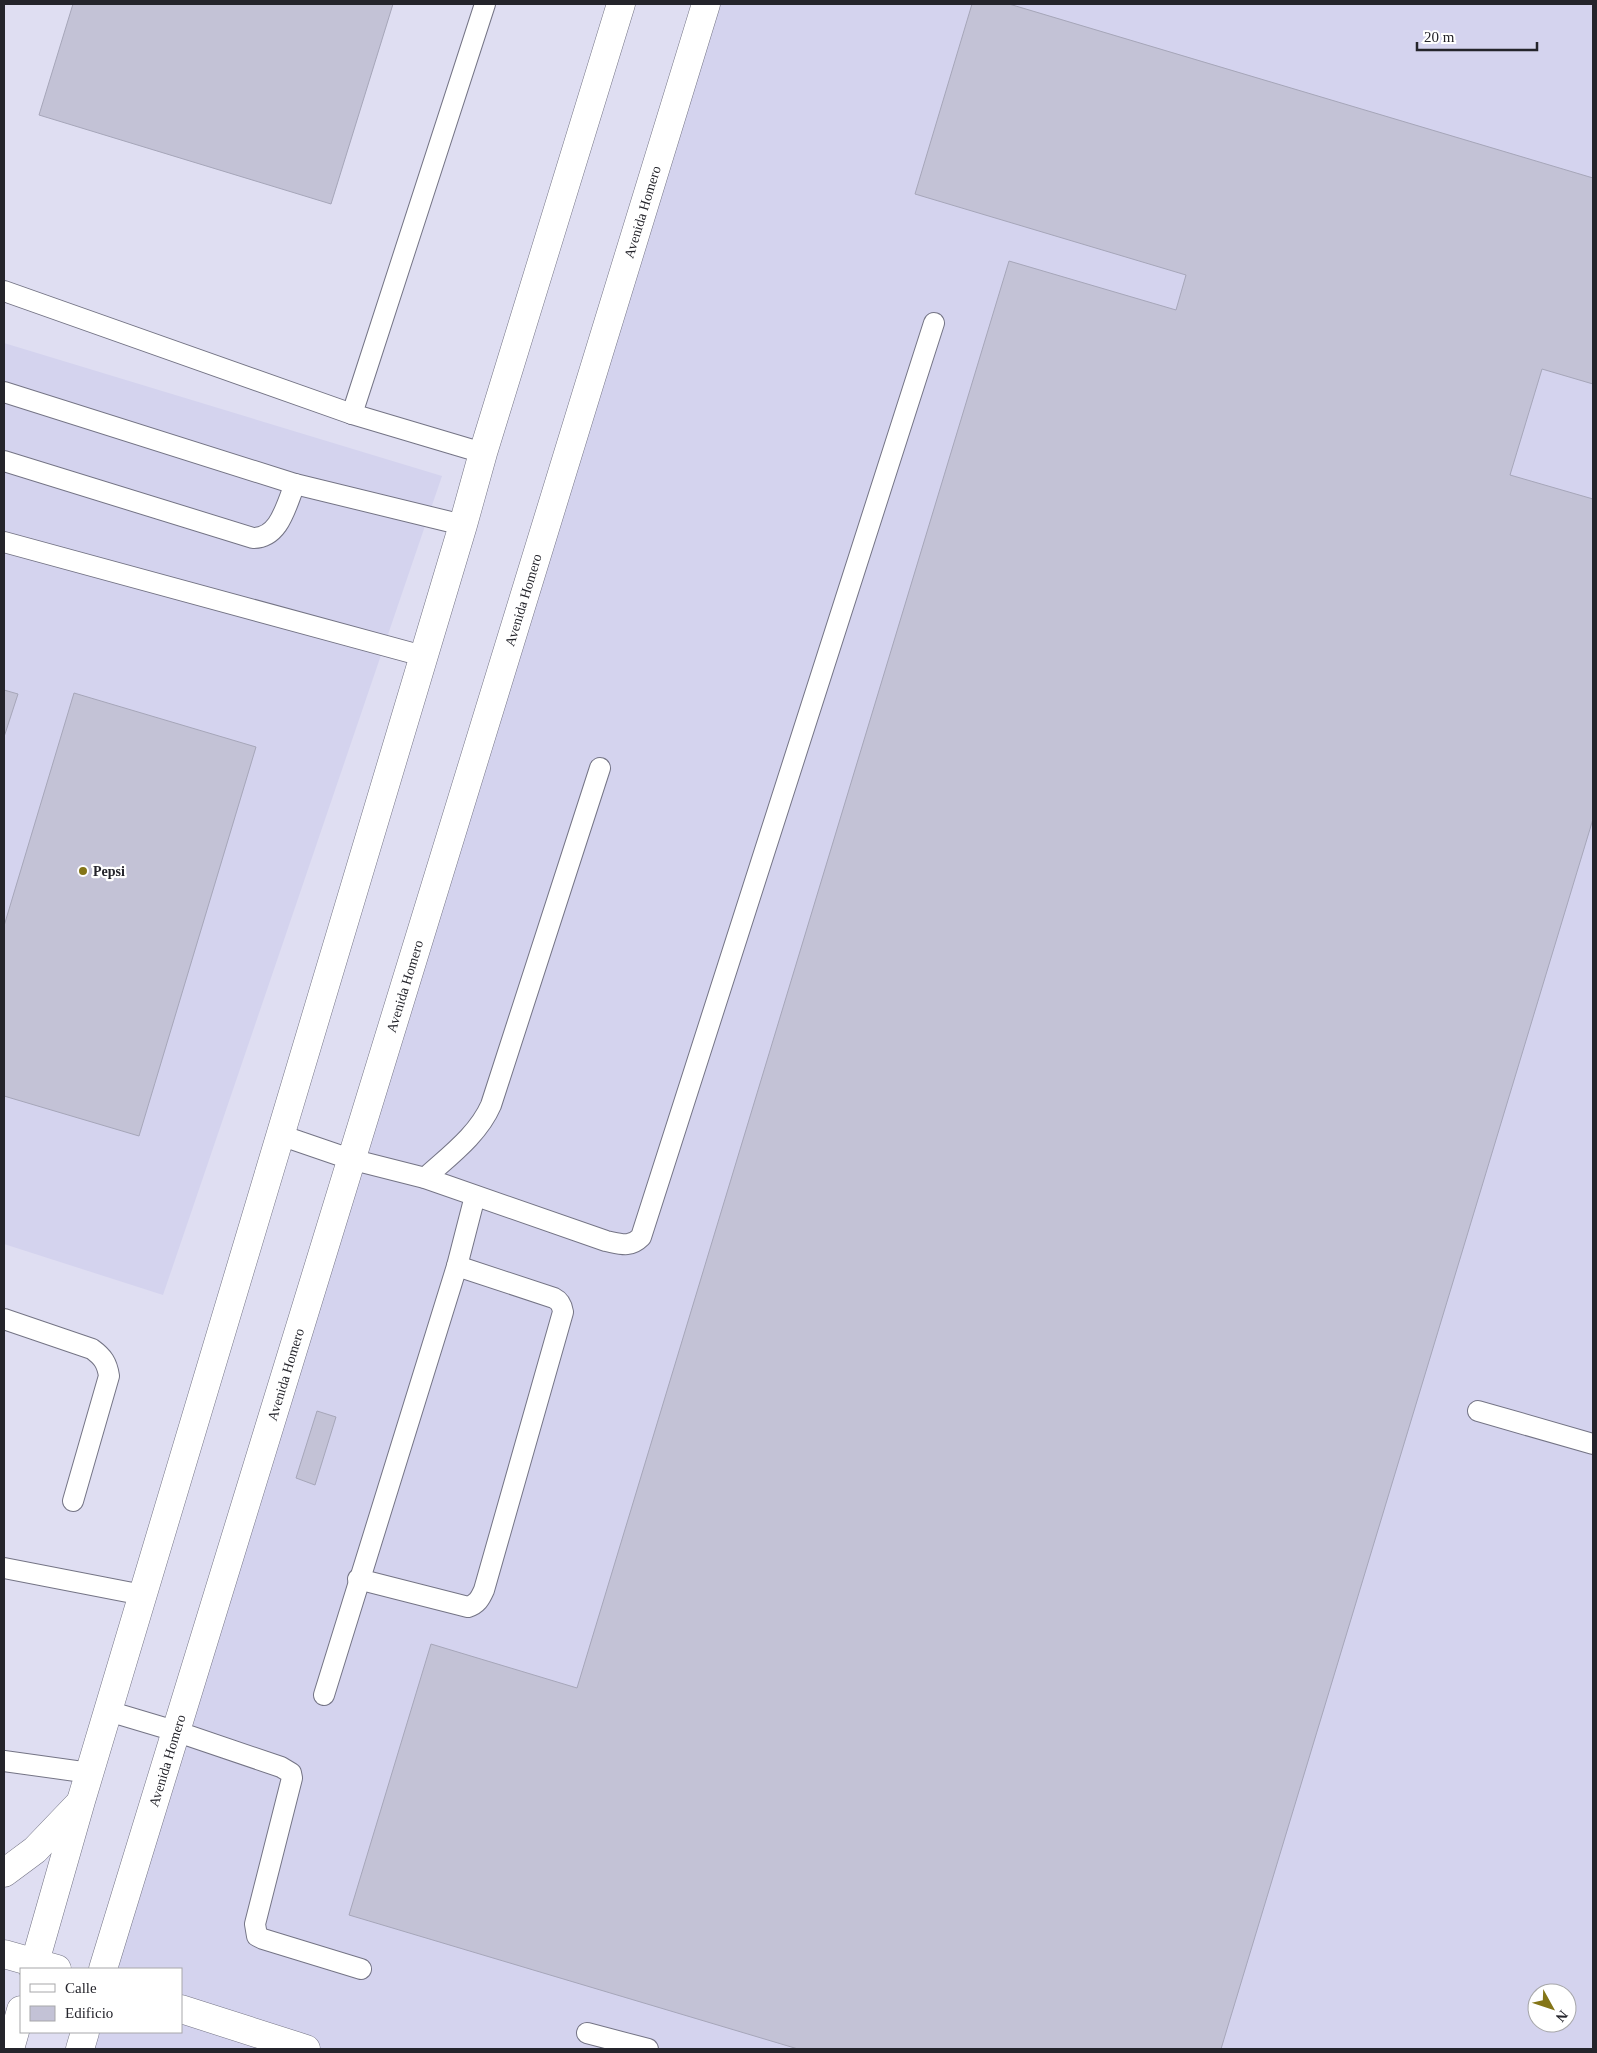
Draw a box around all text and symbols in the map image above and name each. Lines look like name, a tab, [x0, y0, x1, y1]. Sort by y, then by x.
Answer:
scale bar	[1417, 20, 1537, 52]
text: 20 m	[1424, 29, 1455, 45]
street label: Avenida Homero	[621, 164, 664, 260]
street label: Avenida Homero	[502, 552, 545, 648]
place label: Pepsi	[93, 864, 125, 879]
marker: Pepsi	[77, 865, 89, 877]
street label: Avenida Homero	[384, 938, 426, 1034]
street label: Avenida Homero	[265, 1327, 307, 1423]
street label: Avenida Homero	[146, 1713, 189, 1809]
legend	[20, 1968, 182, 2033]
text: Calle	[65, 1980, 97, 1996]
north arrow	[1527, 1983, 1577, 2033]
text: Edificio	[65, 2005, 113, 2021]
text: N	[1553, 2007, 1571, 2025]

